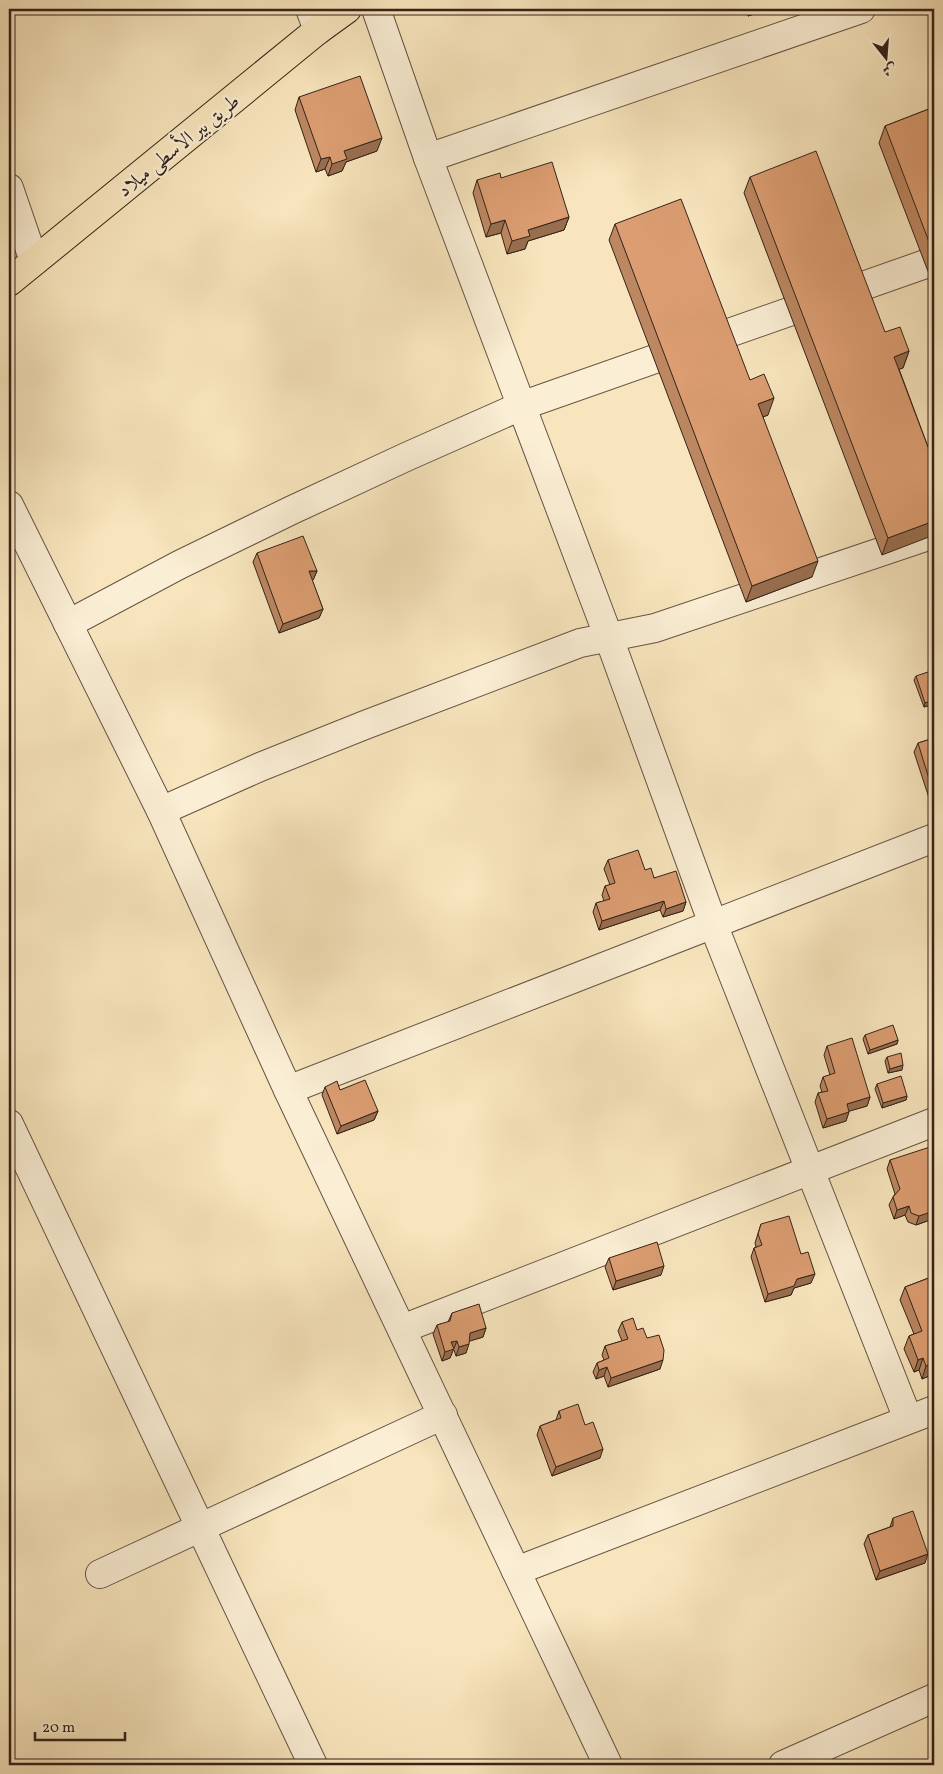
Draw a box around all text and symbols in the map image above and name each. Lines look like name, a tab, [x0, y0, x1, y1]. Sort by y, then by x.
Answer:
north arrow	[860, 32, 910, 82]
text: ش	[880, 58, 899, 80]
street label: طريق بير الأسطى ميلاد	[110, 86, 246, 205]
scale bar	[35, 1709, 125, 1741]
text: 20 m	[42, 1718, 75, 1739]

